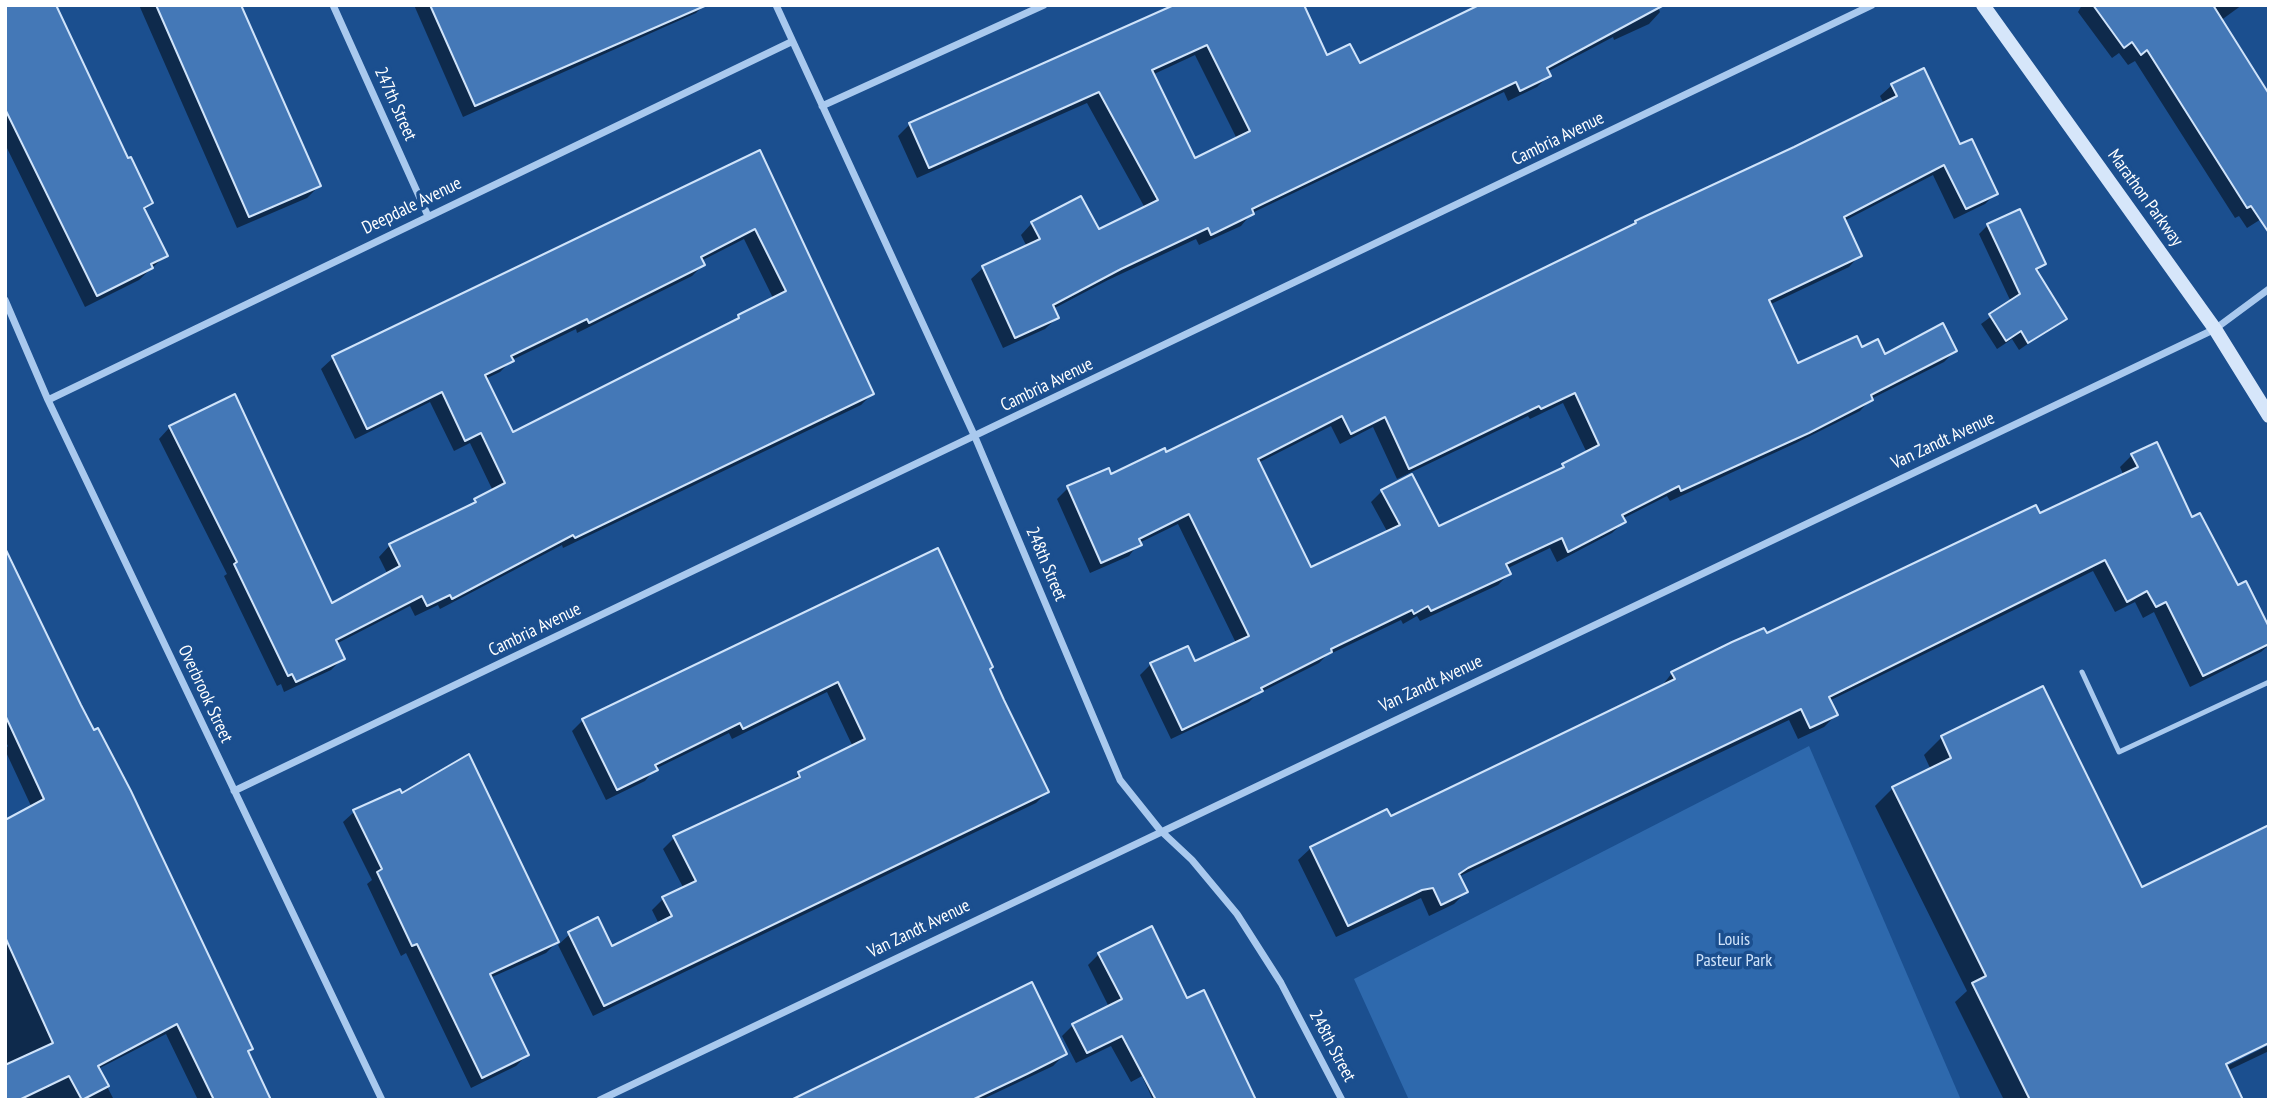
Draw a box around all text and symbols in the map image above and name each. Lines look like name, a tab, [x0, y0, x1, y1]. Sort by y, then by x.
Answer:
street label: 247th Street	[369, 64, 421, 144]
street label: Cambria Avenue	[1508, 107, 1608, 171]
street label: Marathon Parkway	[2103, 145, 2187, 251]
street label: Deepdale Avenue	[359, 173, 465, 239]
street label: Cambria Avenue	[997, 353, 1097, 417]
street label: Van Zandt Avenue	[1888, 408, 1998, 474]
street label: 248th Street	[1021, 524, 1071, 604]
street label: Cambria Avenue	[485, 598, 585, 662]
street label: Overbrook Street	[173, 642, 237, 746]
street label: Van Zandt Avenue	[1376, 651, 1486, 717]
street label: Van Zandt Avenue	[864, 895, 974, 963]
park label: Louis Pasteur Park	[1696, 929, 1772, 972]
street label: 248th Street	[1304, 1006, 1360, 1086]

